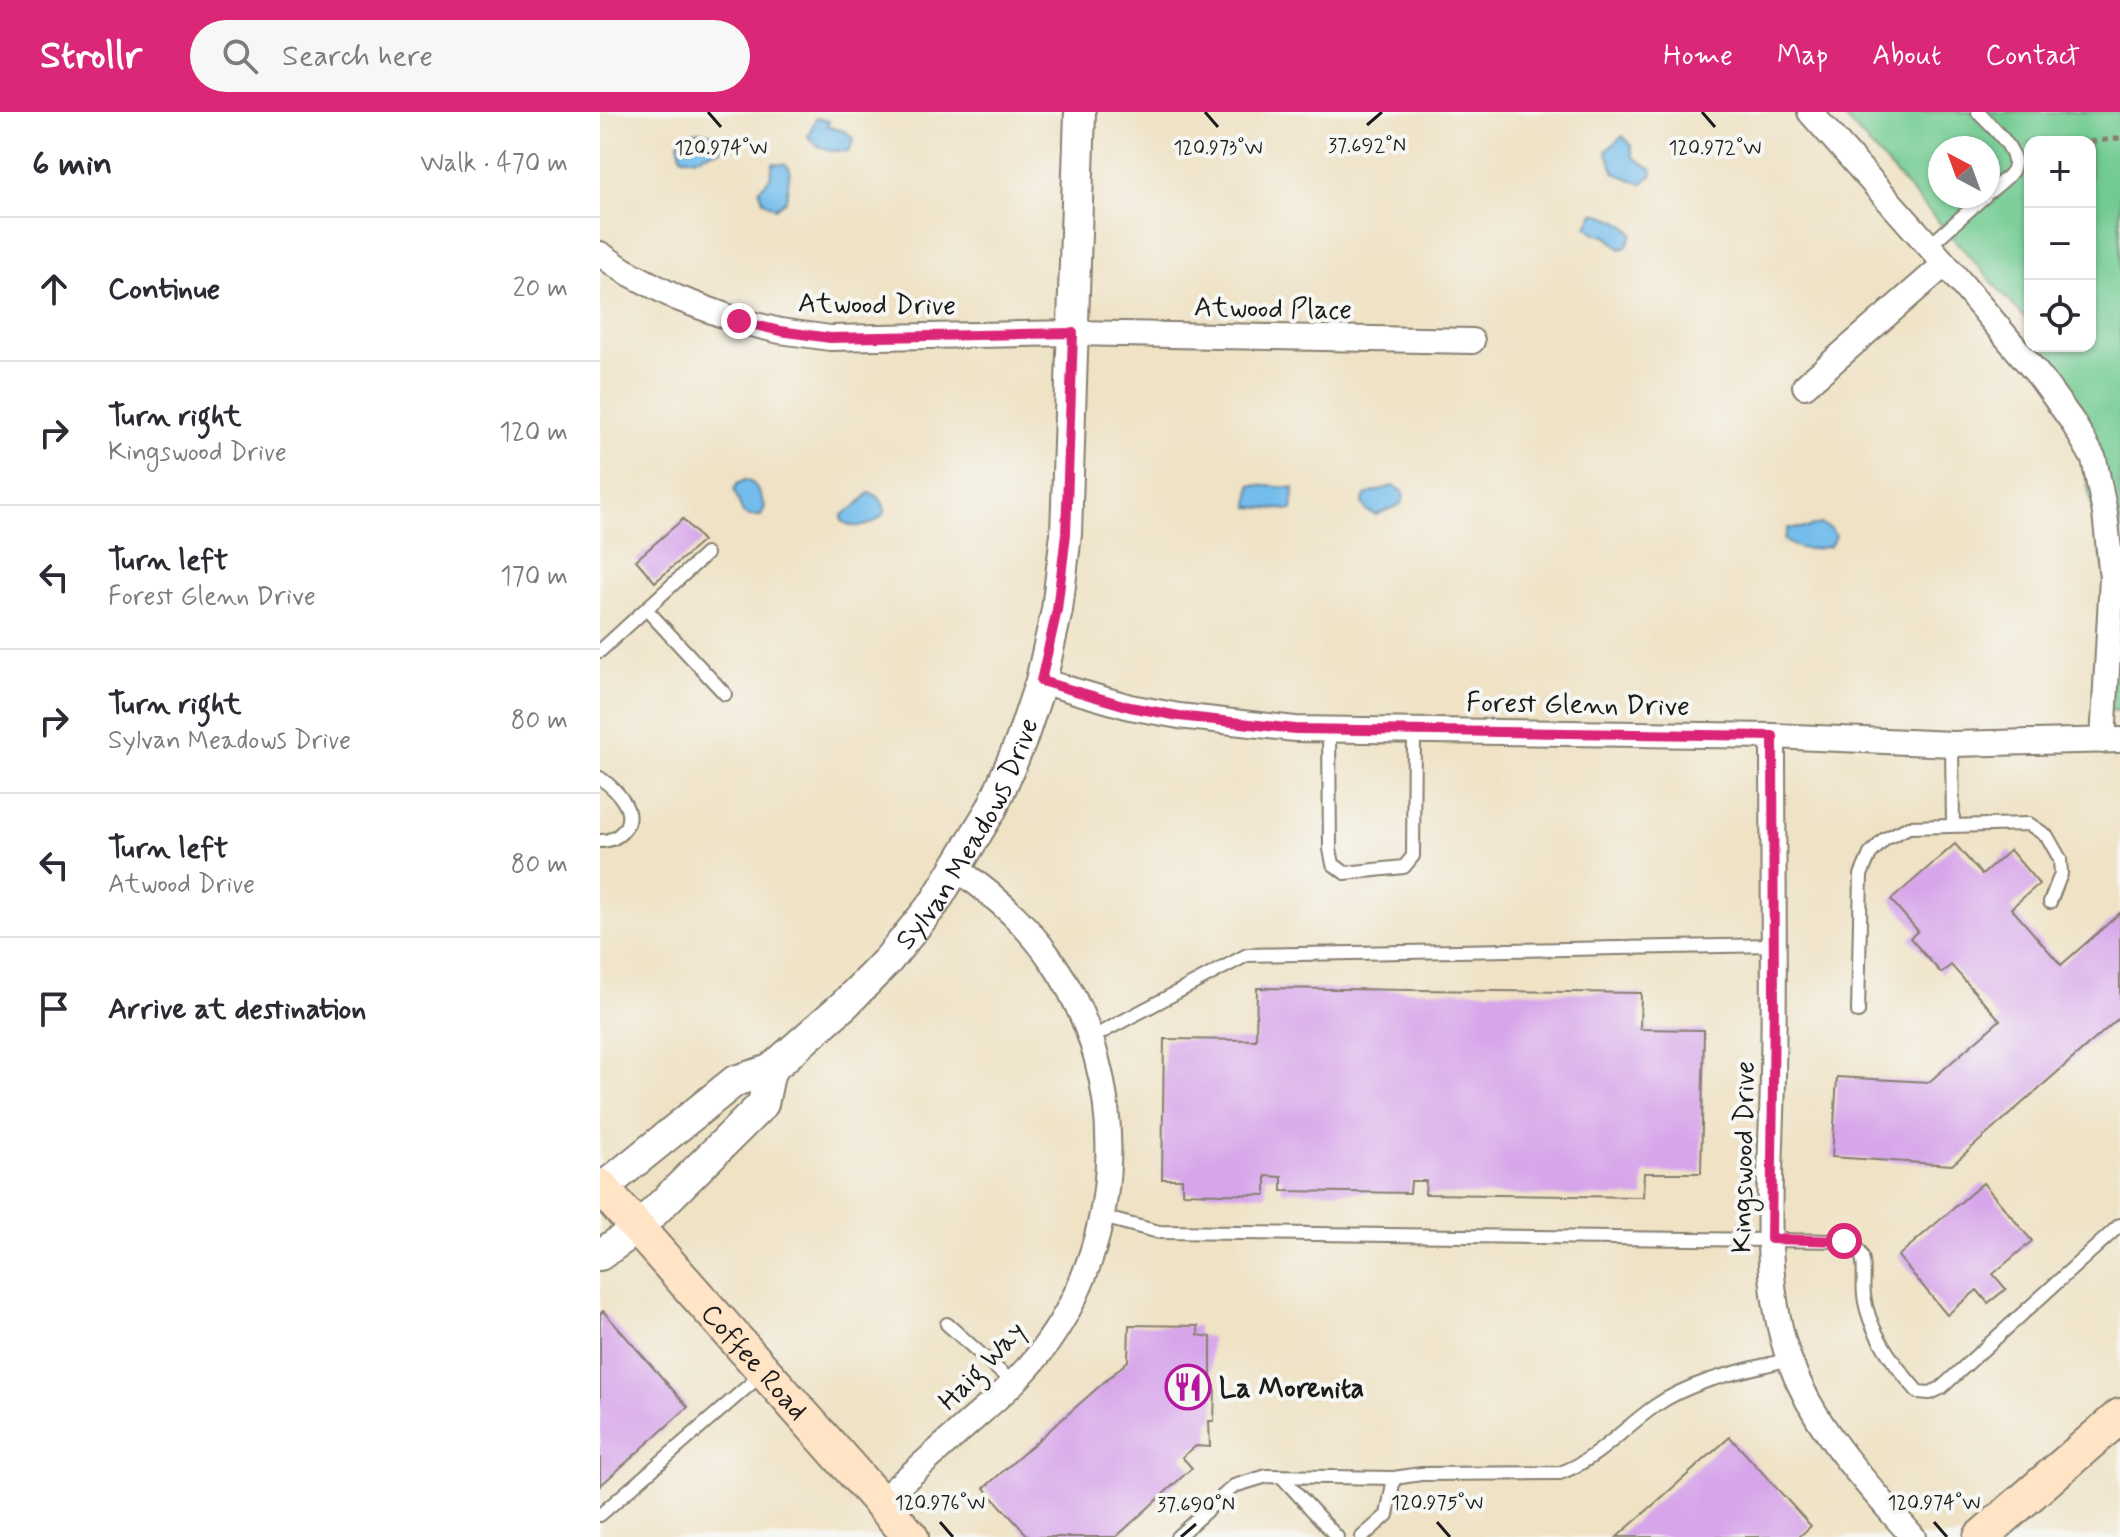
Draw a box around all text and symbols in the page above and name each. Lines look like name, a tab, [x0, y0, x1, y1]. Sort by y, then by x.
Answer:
search box	[190, 20, 750, 92]
text: Strollr	[40, 32, 142, 81]
icon: search	[218, 34, 262, 78]
text: Search here	[282, 37, 433, 76]
text: Home	[1663, 38, 1733, 75]
text: Map	[1777, 38, 1828, 75]
text: About	[1872, 38, 1941, 75]
text: Contact	[1985, 38, 2080, 75]
text: 37.692°N	[1328, 133, 1406, 160]
text: 120.974°W	[675, 135, 767, 162]
text: 120.973°W	[1173, 135, 1263, 162]
text: 120.972°W	[1669, 135, 1761, 162]
north arrow	[1928, 136, 2000, 208]
map controls	[2024, 136, 2096, 352]
button: +	[2024, 136, 2096, 208]
text: 6 min	[32, 142, 112, 187]
text: Walk · 470 m	[420, 147, 568, 181]
button: −	[2024, 208, 2096, 280]
icon: ahead	[32, 267, 76, 311]
text: Continue	[108, 270, 220, 309]
text: 20 m	[513, 272, 568, 306]
button: locate	[2024, 280, 2096, 352]
street label: Atwood Drive	[798, 286, 956, 325]
street label: Atwood Place	[1193, 290, 1352, 329]
route end	[721, 303, 757, 339]
text: Turn right	[108, 397, 241, 436]
icon: right	[32, 411, 76, 455]
text: 120 m	[499, 416, 568, 450]
text: Kingswood Drive	[108, 436, 287, 470]
text: Turn left	[108, 541, 228, 580]
icon: left	[32, 555, 76, 599]
text: 170 m	[500, 560, 568, 594]
text: Forest Glenn Drive	[108, 580, 316, 614]
text: Turn right	[108, 685, 241, 724]
street label: Forest Glenn Drive	[1466, 685, 1690, 726]
icon: right	[32, 699, 76, 743]
text: 80 m	[511, 704, 568, 738]
street label: Sylvan Meadows Drive	[888, 714, 1048, 958]
text: Sylvan Meadows Drive	[108, 724, 351, 758]
text: Turn left	[108, 829, 228, 868]
icon: left	[32, 843, 76, 887]
text: 80 m	[511, 848, 568, 882]
text: Atwood Drive	[108, 868, 255, 902]
icon: arrive	[32, 987, 76, 1031]
text: Arrive at destination	[108, 990, 366, 1029]
street label: Kingswood Drive	[1724, 1061, 1767, 1254]
route start	[1826, 1223, 1862, 1259]
street label: Coffee Road	[692, 1296, 815, 1429]
street label: Haig Way	[931, 1314, 1037, 1422]
restaurant icon: La Morenita	[1164, 1363, 1212, 1411]
place label: La Morenita	[1219, 1371, 1364, 1408]
text: 120.976°W	[895, 1490, 985, 1517]
text: 120.975°W	[1391, 1490, 1483, 1517]
text: 120.974°W	[1888, 1490, 1980, 1517]
text: 37.690°N	[1157, 1492, 1235, 1519]

